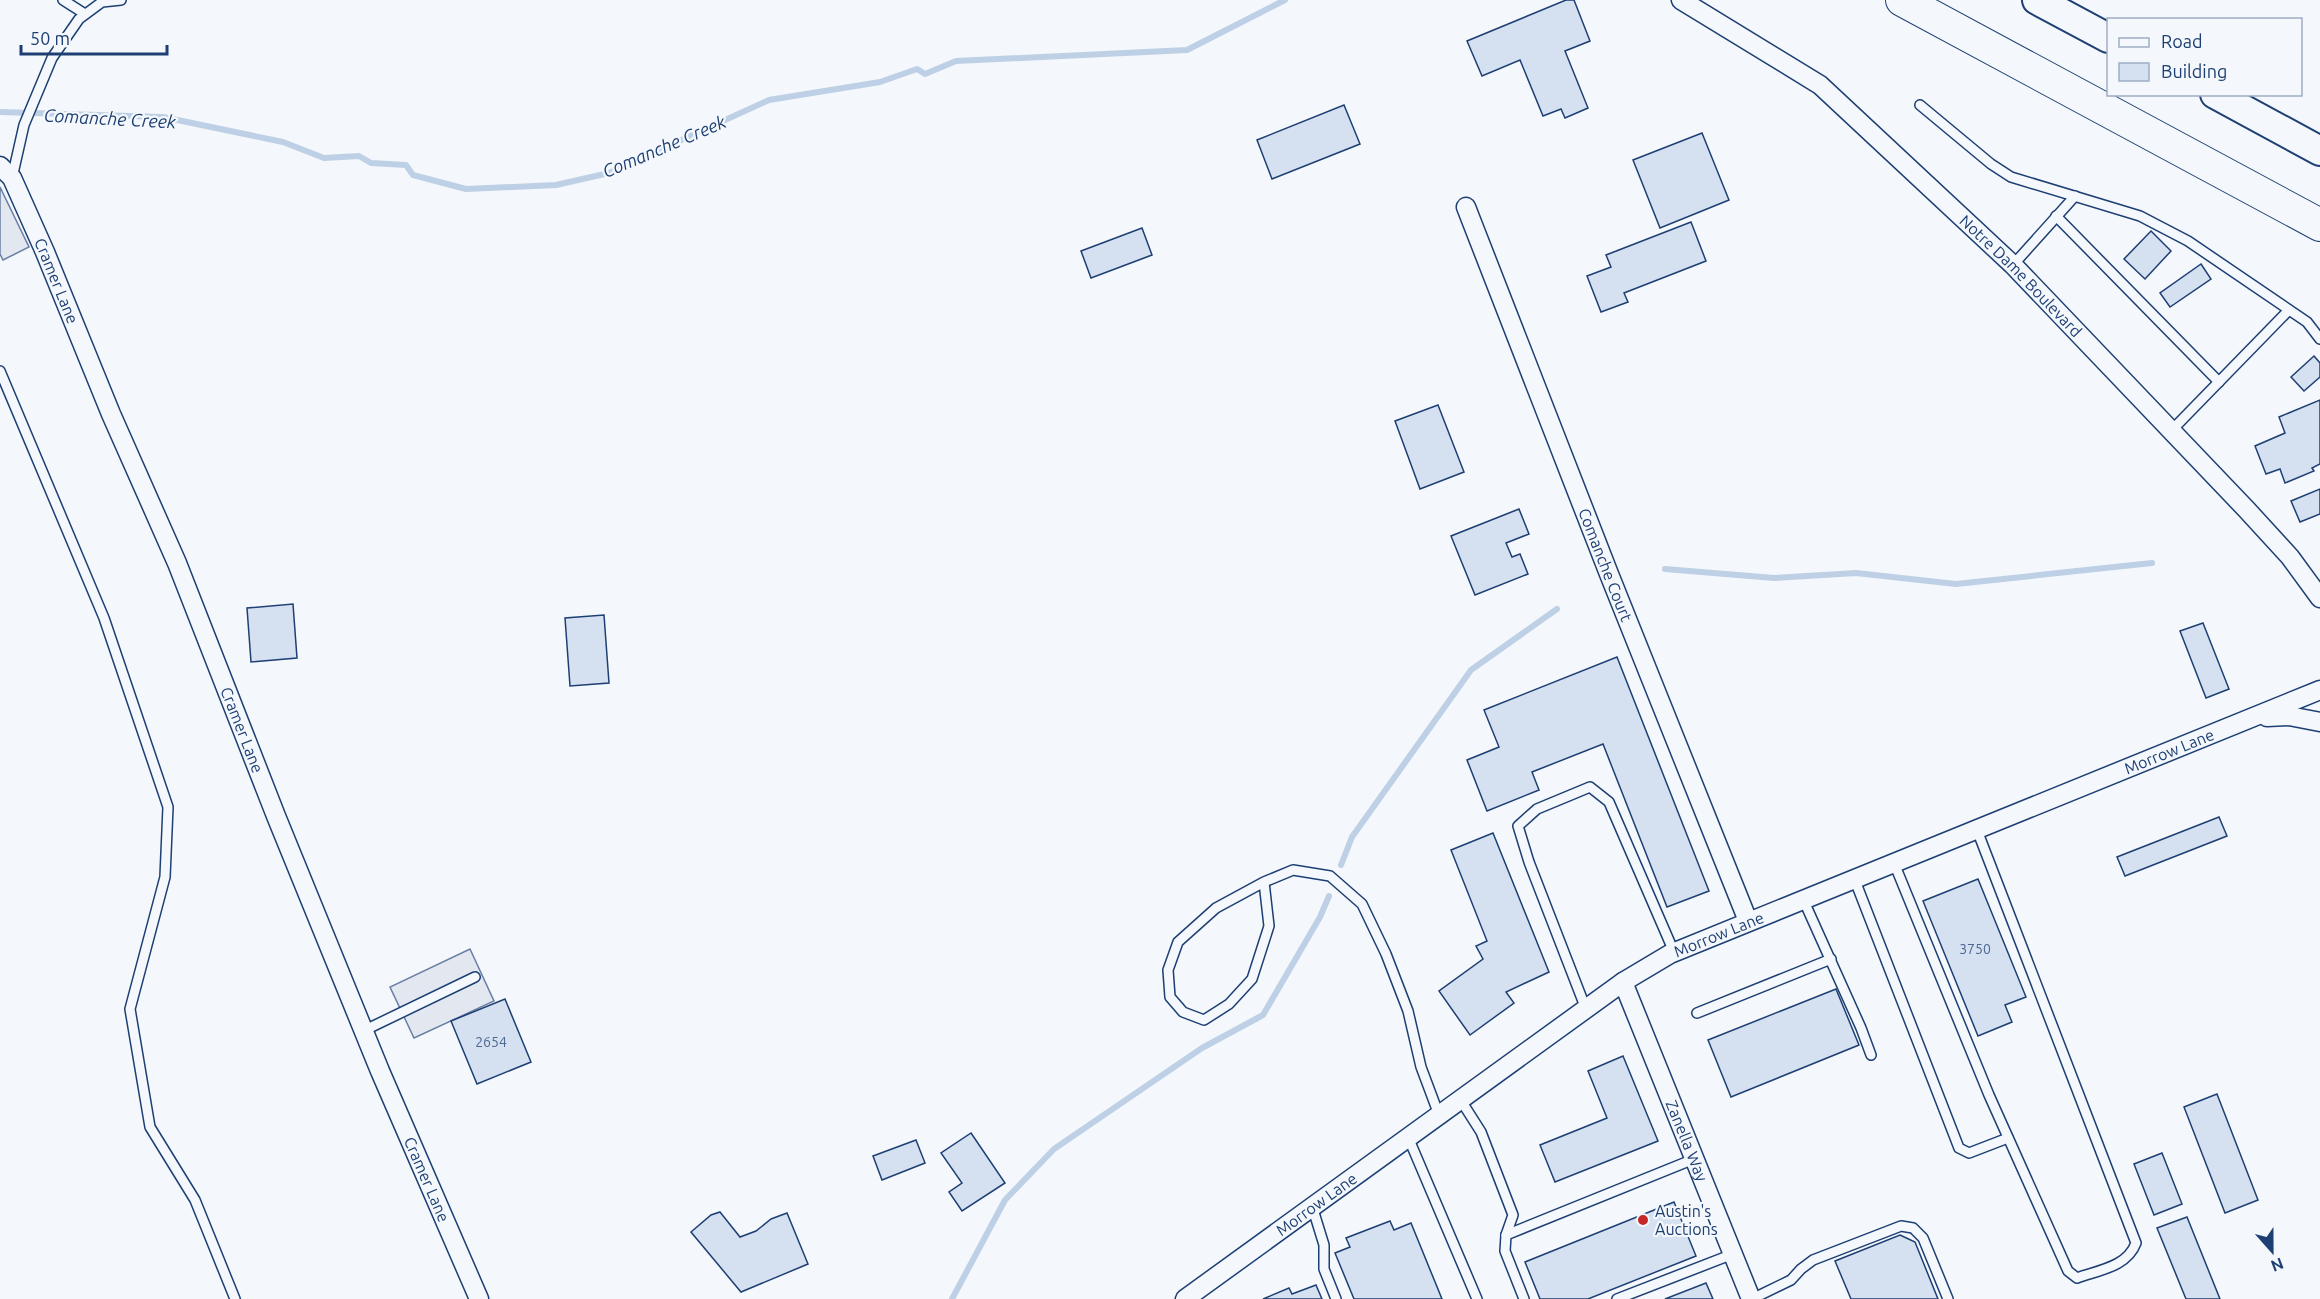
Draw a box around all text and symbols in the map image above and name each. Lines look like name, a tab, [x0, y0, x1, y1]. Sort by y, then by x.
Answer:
scale bar	[21, 18, 166, 56]
legend	[2107, 18, 2302, 96]
text: 50 m	[30, 28, 70, 48]
text: Road	[2161, 31, 2203, 51]
text: Building	[2161, 61, 2227, 81]
water label: Comanche Creek	[43, 105, 177, 131]
water label: Comanche Creek	[599, 111, 729, 181]
street label: Notre Dame Boulevard	[1956, 211, 2085, 340]
street label: Cramer Lane	[31, 235, 82, 326]
street label: Comanche Court	[1575, 506, 1636, 625]
street label: Cramer Lane	[217, 684, 267, 775]
street label: Morrow Lane	[2122, 725, 2217, 778]
street label: Morrow Lane	[1671, 908, 1766, 960]
house number: 3750	[1959, 941, 1991, 957]
house number: 2654	[475, 1034, 507, 1050]
street label: Zanella Way	[1663, 1097, 1712, 1184]
street label: Cramer Lane	[401, 1134, 453, 1225]
street label: Morrow Lane	[1272, 1169, 1360, 1239]
place label: Austin's Auctions	[1655, 1202, 1718, 1238]
marker: Austin's Auctions	[1636, 1213, 1650, 1227]
north arrow	[2242, 1221, 2302, 1281]
text: N	[2269, 1254, 2286, 1276]

